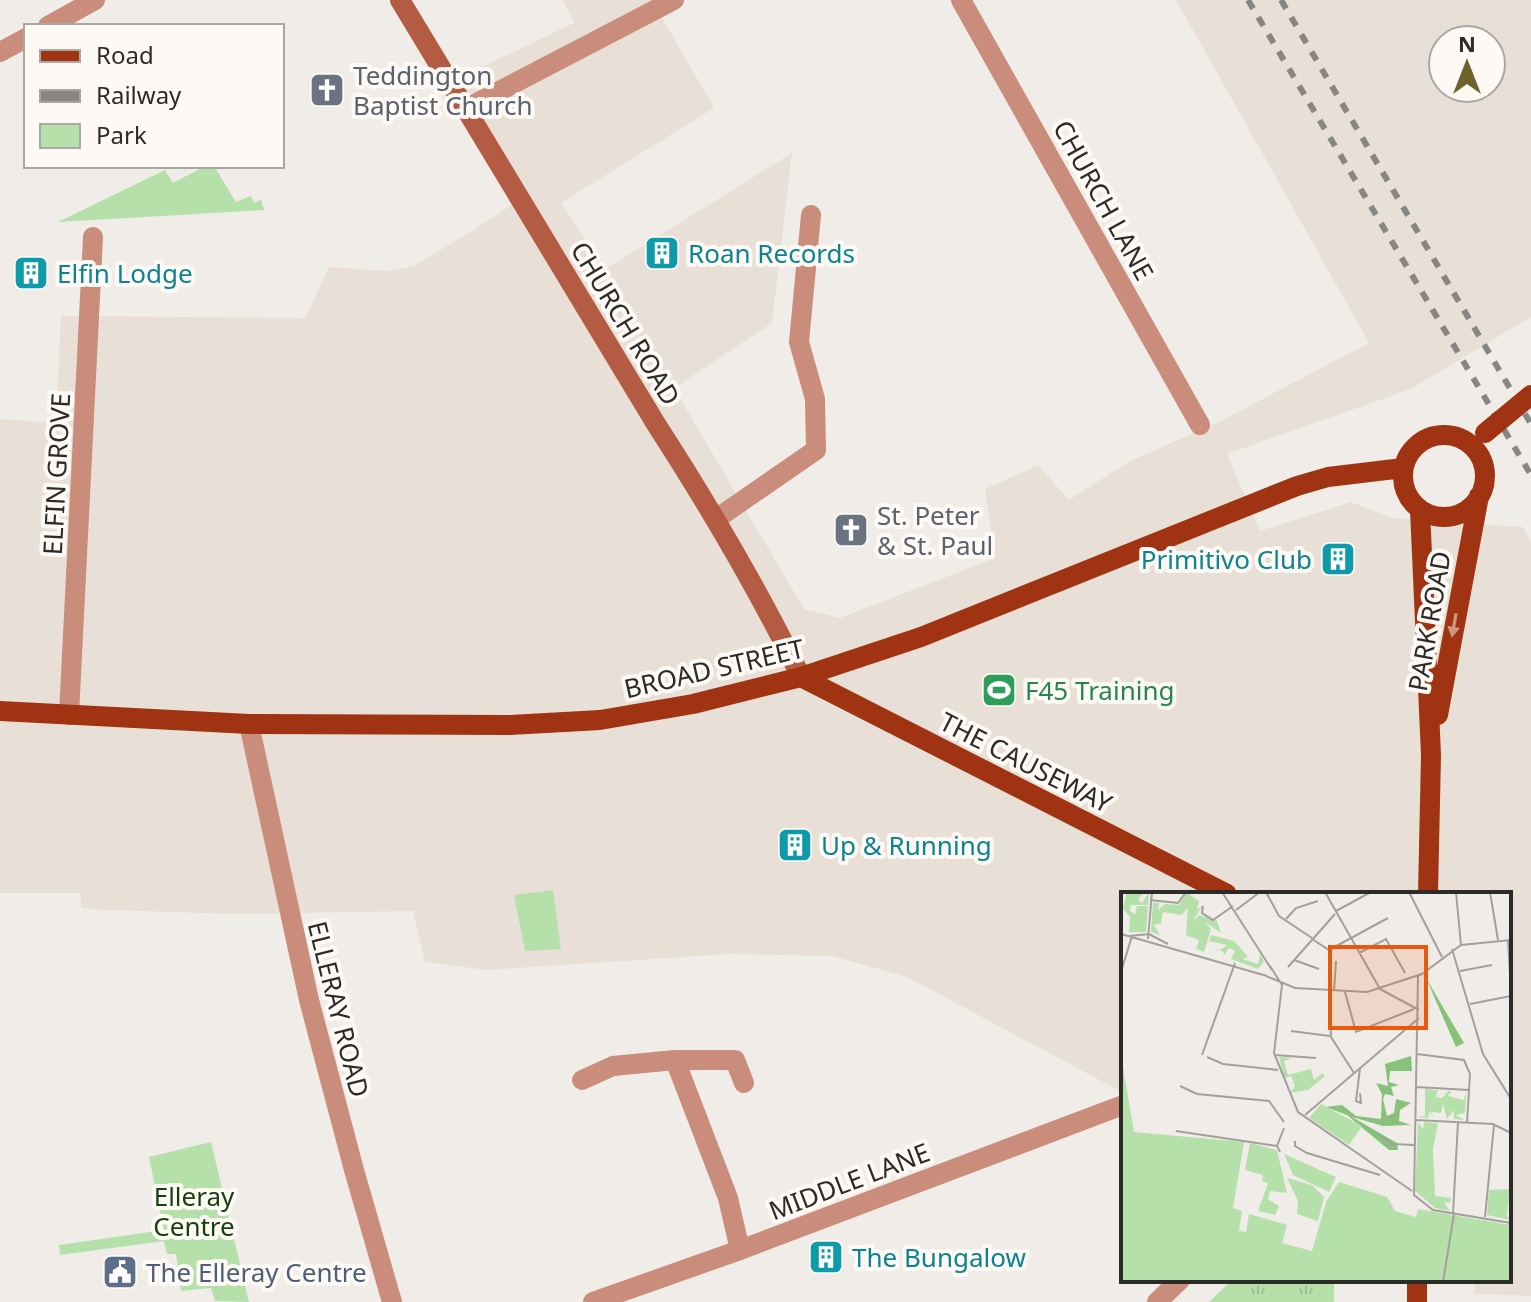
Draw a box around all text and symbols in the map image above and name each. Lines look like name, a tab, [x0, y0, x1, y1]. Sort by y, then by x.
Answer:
legend	[24, 24, 284, 168]
north arrow	[1427, 24, 1507, 104]
text: N	[1458, 28, 1476, 58]
text: Road	[96, 38, 154, 71]
place label: Teddington Baptist Church	[353, 57, 533, 123]
church icon: Teddington Baptist Church	[308, 71, 346, 109]
text: Railway	[96, 78, 182, 111]
street label: CHURCH LANE	[1045, 114, 1163, 286]
text: Park	[96, 118, 147, 151]
street label: CHURCH ROAD	[563, 234, 689, 412]
building icon: Roan Records	[643, 234, 681, 272]
place label: Roan Records	[688, 235, 855, 271]
building icon: Elfin Lodge	[12, 254, 50, 292]
place label: Elfin Lodge	[57, 255, 193, 291]
street label: ELFIN GROVE	[34, 392, 78, 556]
place label: St. Peter & St. Paul	[877, 497, 993, 563]
church icon: St. Peter & St. Paul	[832, 511, 870, 549]
building icon: Primitivo Club	[1319, 540, 1357, 578]
place label: Primitivo Club	[1141, 541, 1312, 577]
street label: PARK ROAD	[1399, 548, 1459, 694]
one-way arrow	[1447, 612, 1459, 637]
street label: BROAD STREET	[621, 630, 808, 706]
sports icon: F45 Training	[980, 671, 1018, 709]
place label: F45 Training	[1025, 672, 1175, 708]
street label: THE CAUSEWAY	[934, 703, 1118, 821]
building icon: Up & Running	[776, 826, 814, 864]
place label: Up & Running	[821, 827, 992, 863]
inset map	[1121, 892, 1511, 1282]
street label: ELLERAY ROAD	[300, 917, 378, 1101]
street label: MIDDLE LANE	[763, 1134, 935, 1228]
park label: Elleray Centre	[153, 1178, 235, 1244]
building icon: The Bungalow	[807, 1238, 845, 1276]
place label: The Bungalow	[852, 1239, 1026, 1275]
public building icon: The Elleray Centre	[101, 1253, 139, 1291]
place label: The Elleray Centre	[146, 1254, 367, 1290]

